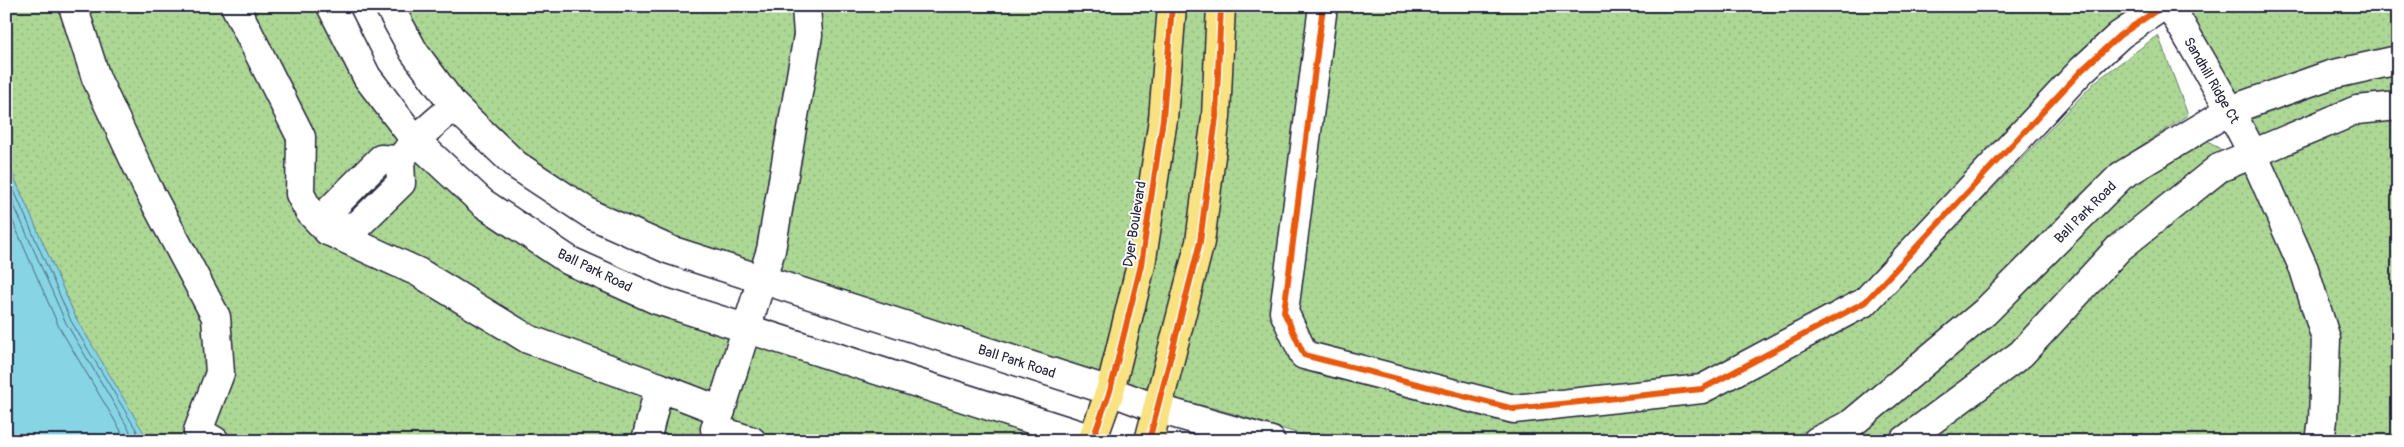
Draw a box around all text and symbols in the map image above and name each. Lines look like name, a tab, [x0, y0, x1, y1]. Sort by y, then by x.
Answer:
street label: Sandhill Ridge Ct	[2180, 34, 2243, 127]
street label: Ball Park Road	[2051, 178, 2120, 247]
street label: Dyer Boulevard	[1119, 180, 1150, 268]
street label: Ball Park Road	[555, 245, 635, 296]
street label: Ball Park Road	[976, 341, 1058, 382]

